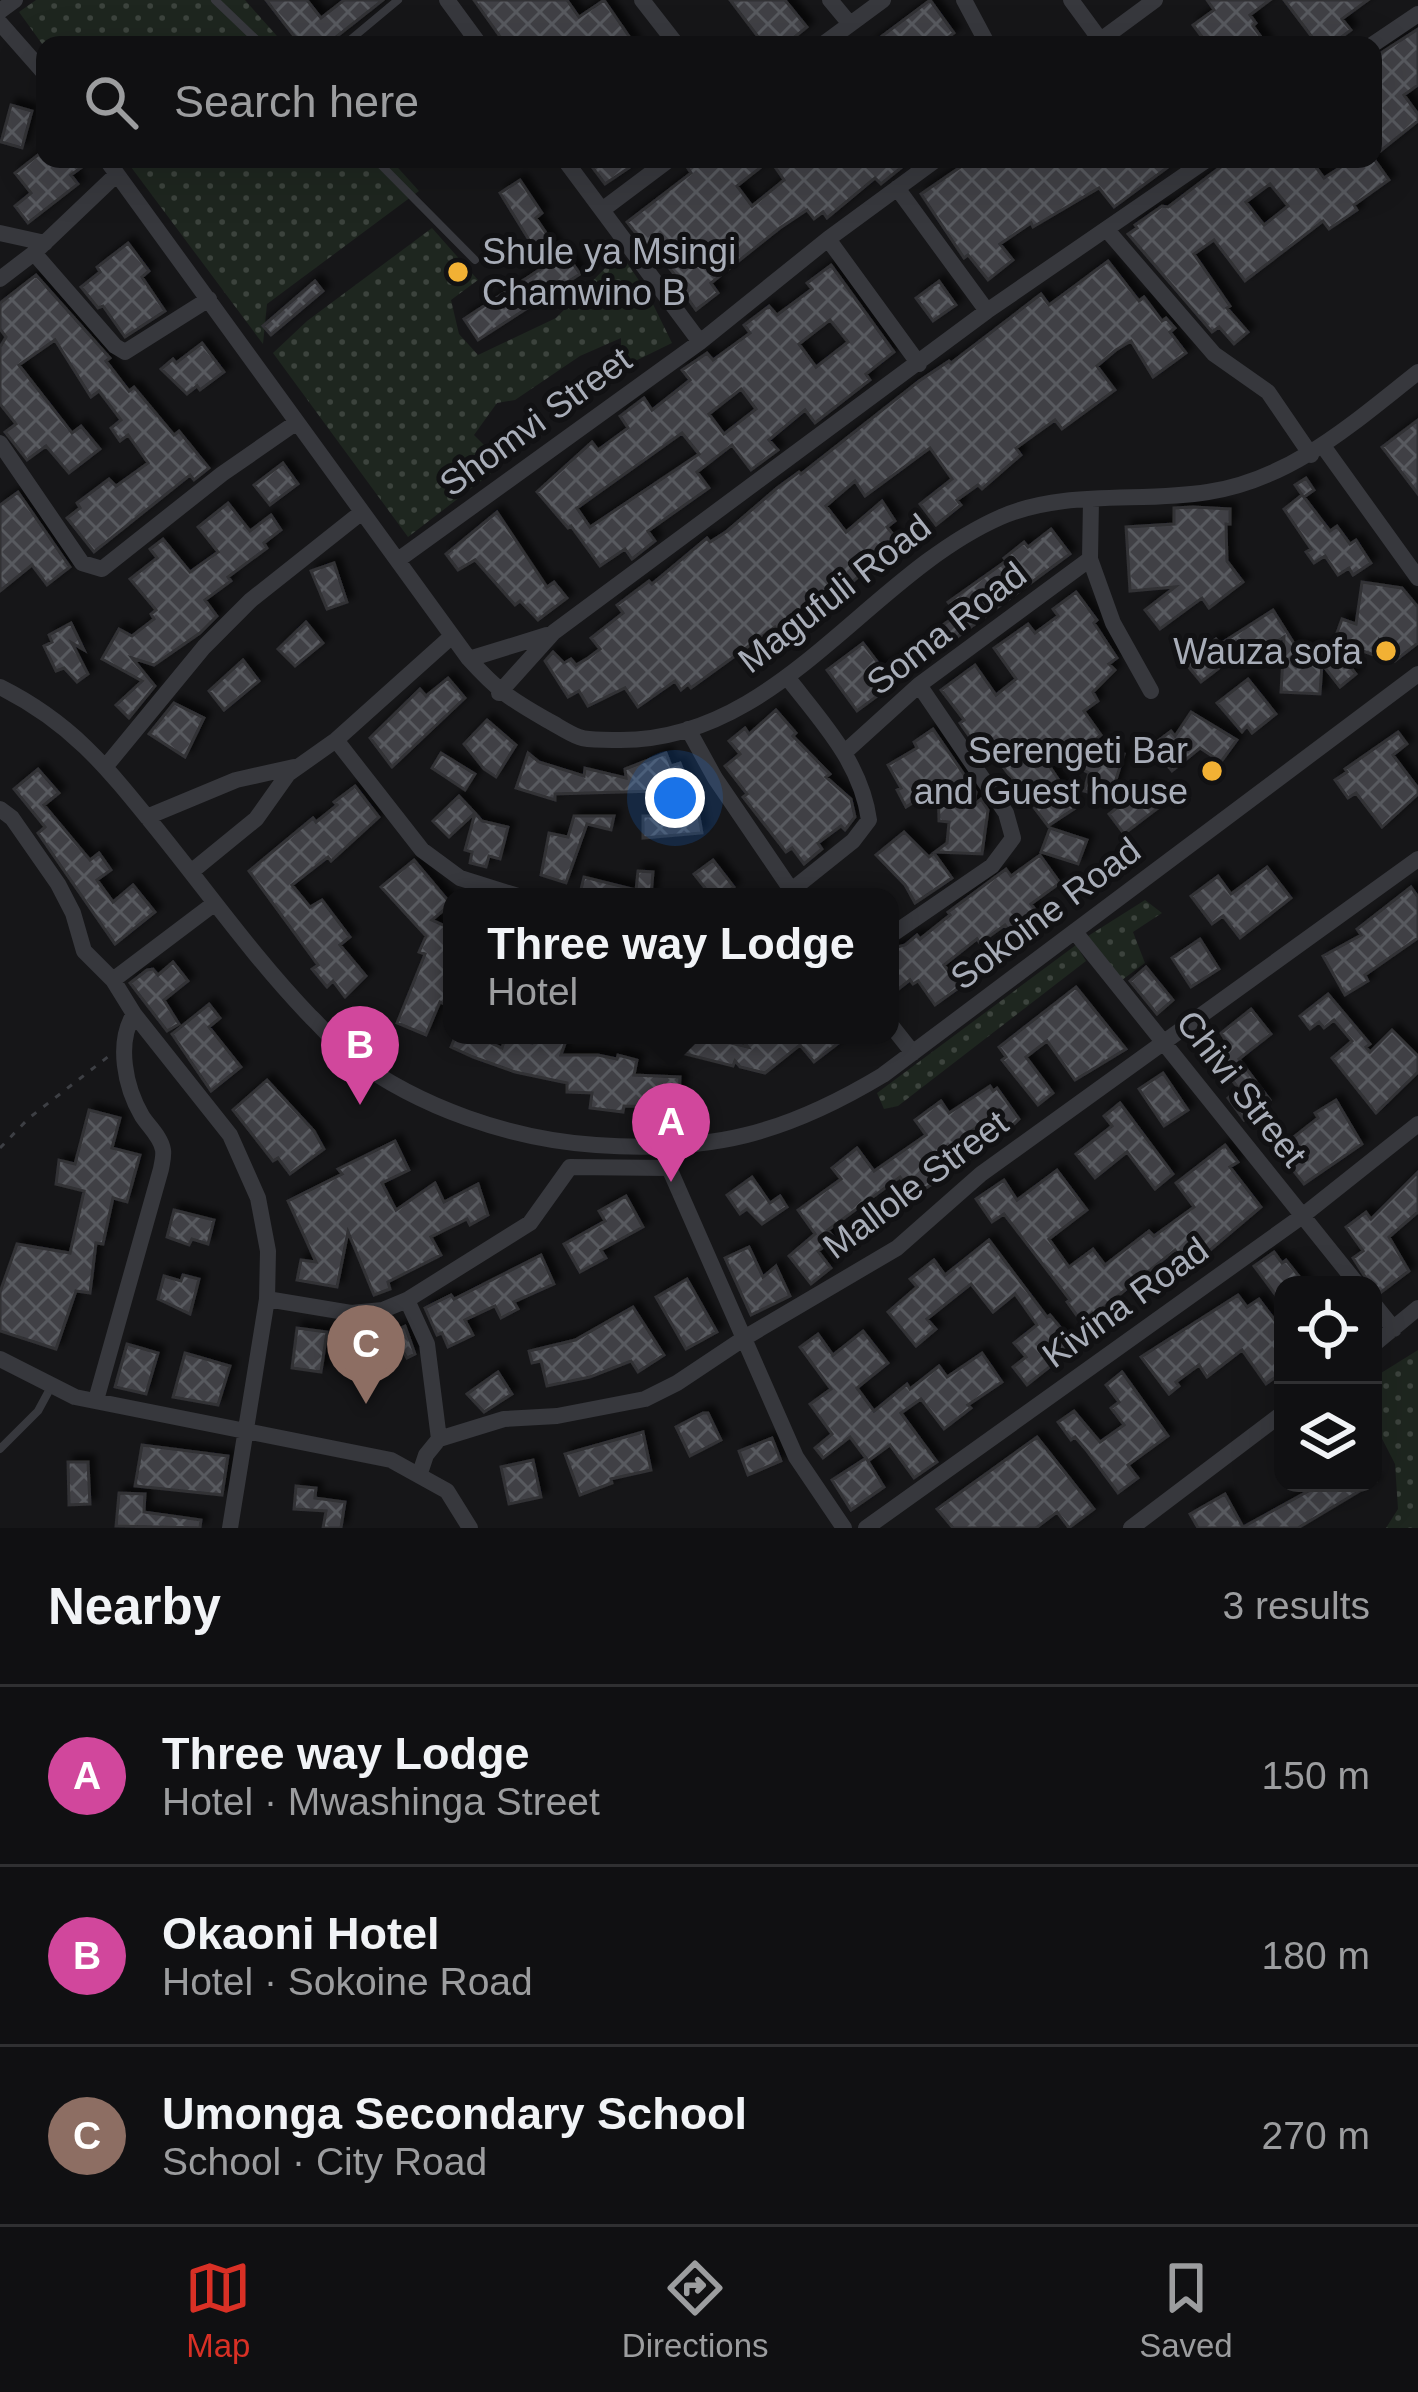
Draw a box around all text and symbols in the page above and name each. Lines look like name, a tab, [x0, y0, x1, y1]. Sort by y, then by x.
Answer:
search box	[36, 36, 1382, 168]
icon: search	[78, 69, 144, 135]
text: Search here	[174, 76, 419, 127]
place label: Shule ya Msingi Chamwino B	[482, 231, 736, 313]
marker: Shule ya Msingi Chamwino B	[445, 259, 471, 285]
street label: Shomvi Street	[432, 338, 639, 504]
street label: Magufuli Road	[730, 506, 938, 681]
street label: Soma Road	[859, 554, 1034, 703]
place label: Wauza sofa	[1173, 631, 1363, 672]
marker: Wauza sofa	[1373, 638, 1399, 664]
place label: Serengeti Bar and Guest house	[914, 730, 1188, 812]
marker: Serengeti Bar and Guest house	[1199, 758, 1225, 784]
your location	[645, 768, 705, 828]
street label: Sokoine Road	[943, 829, 1148, 998]
popup	[443, 888, 899, 1044]
text: Three way Lodge	[487, 918, 855, 969]
text: Hotel	[487, 970, 578, 1013]
street label: Chivi Street	[1168, 1002, 1315, 1174]
pin: B	[321, 1006, 399, 1105]
pin: A	[632, 1083, 710, 1182]
street label: Mallole Street	[815, 1102, 1016, 1267]
street label: Kivina Road	[1035, 1229, 1216, 1376]
map controls	[1274, 1276, 1382, 1492]
button: locate	[1274, 1276, 1382, 1384]
pin: C	[327, 1305, 405, 1404]
button: layers	[1274, 1384, 1382, 1492]
text: Nearby	[48, 1578, 221, 1635]
text: 3 results	[1223, 1584, 1370, 1627]
text: Three way Lodge	[162, 1728, 530, 1779]
text: A	[73, 1754, 101, 1797]
text: 150 m	[1262, 1754, 1370, 1797]
text: Hotel · Mwashinga Street	[162, 1780, 600, 1823]
text: Okaoni Hotel	[162, 1908, 440, 1959]
text: B	[73, 1934, 101, 1977]
text: 180 m	[1262, 1934, 1370, 1977]
text: Hotel · Sokoine Road	[162, 1960, 533, 2003]
text: Umonga Secondary School	[162, 2088, 747, 2139]
text: C	[73, 2114, 101, 2157]
text: 270 m	[1262, 2114, 1370, 2157]
text: School · City Road	[162, 2140, 487, 2183]
tab: Map	[185, 2255, 251, 2365]
tab: Directions	[622, 2255, 769, 2365]
tab: Saved	[1139, 2255, 1233, 2365]

